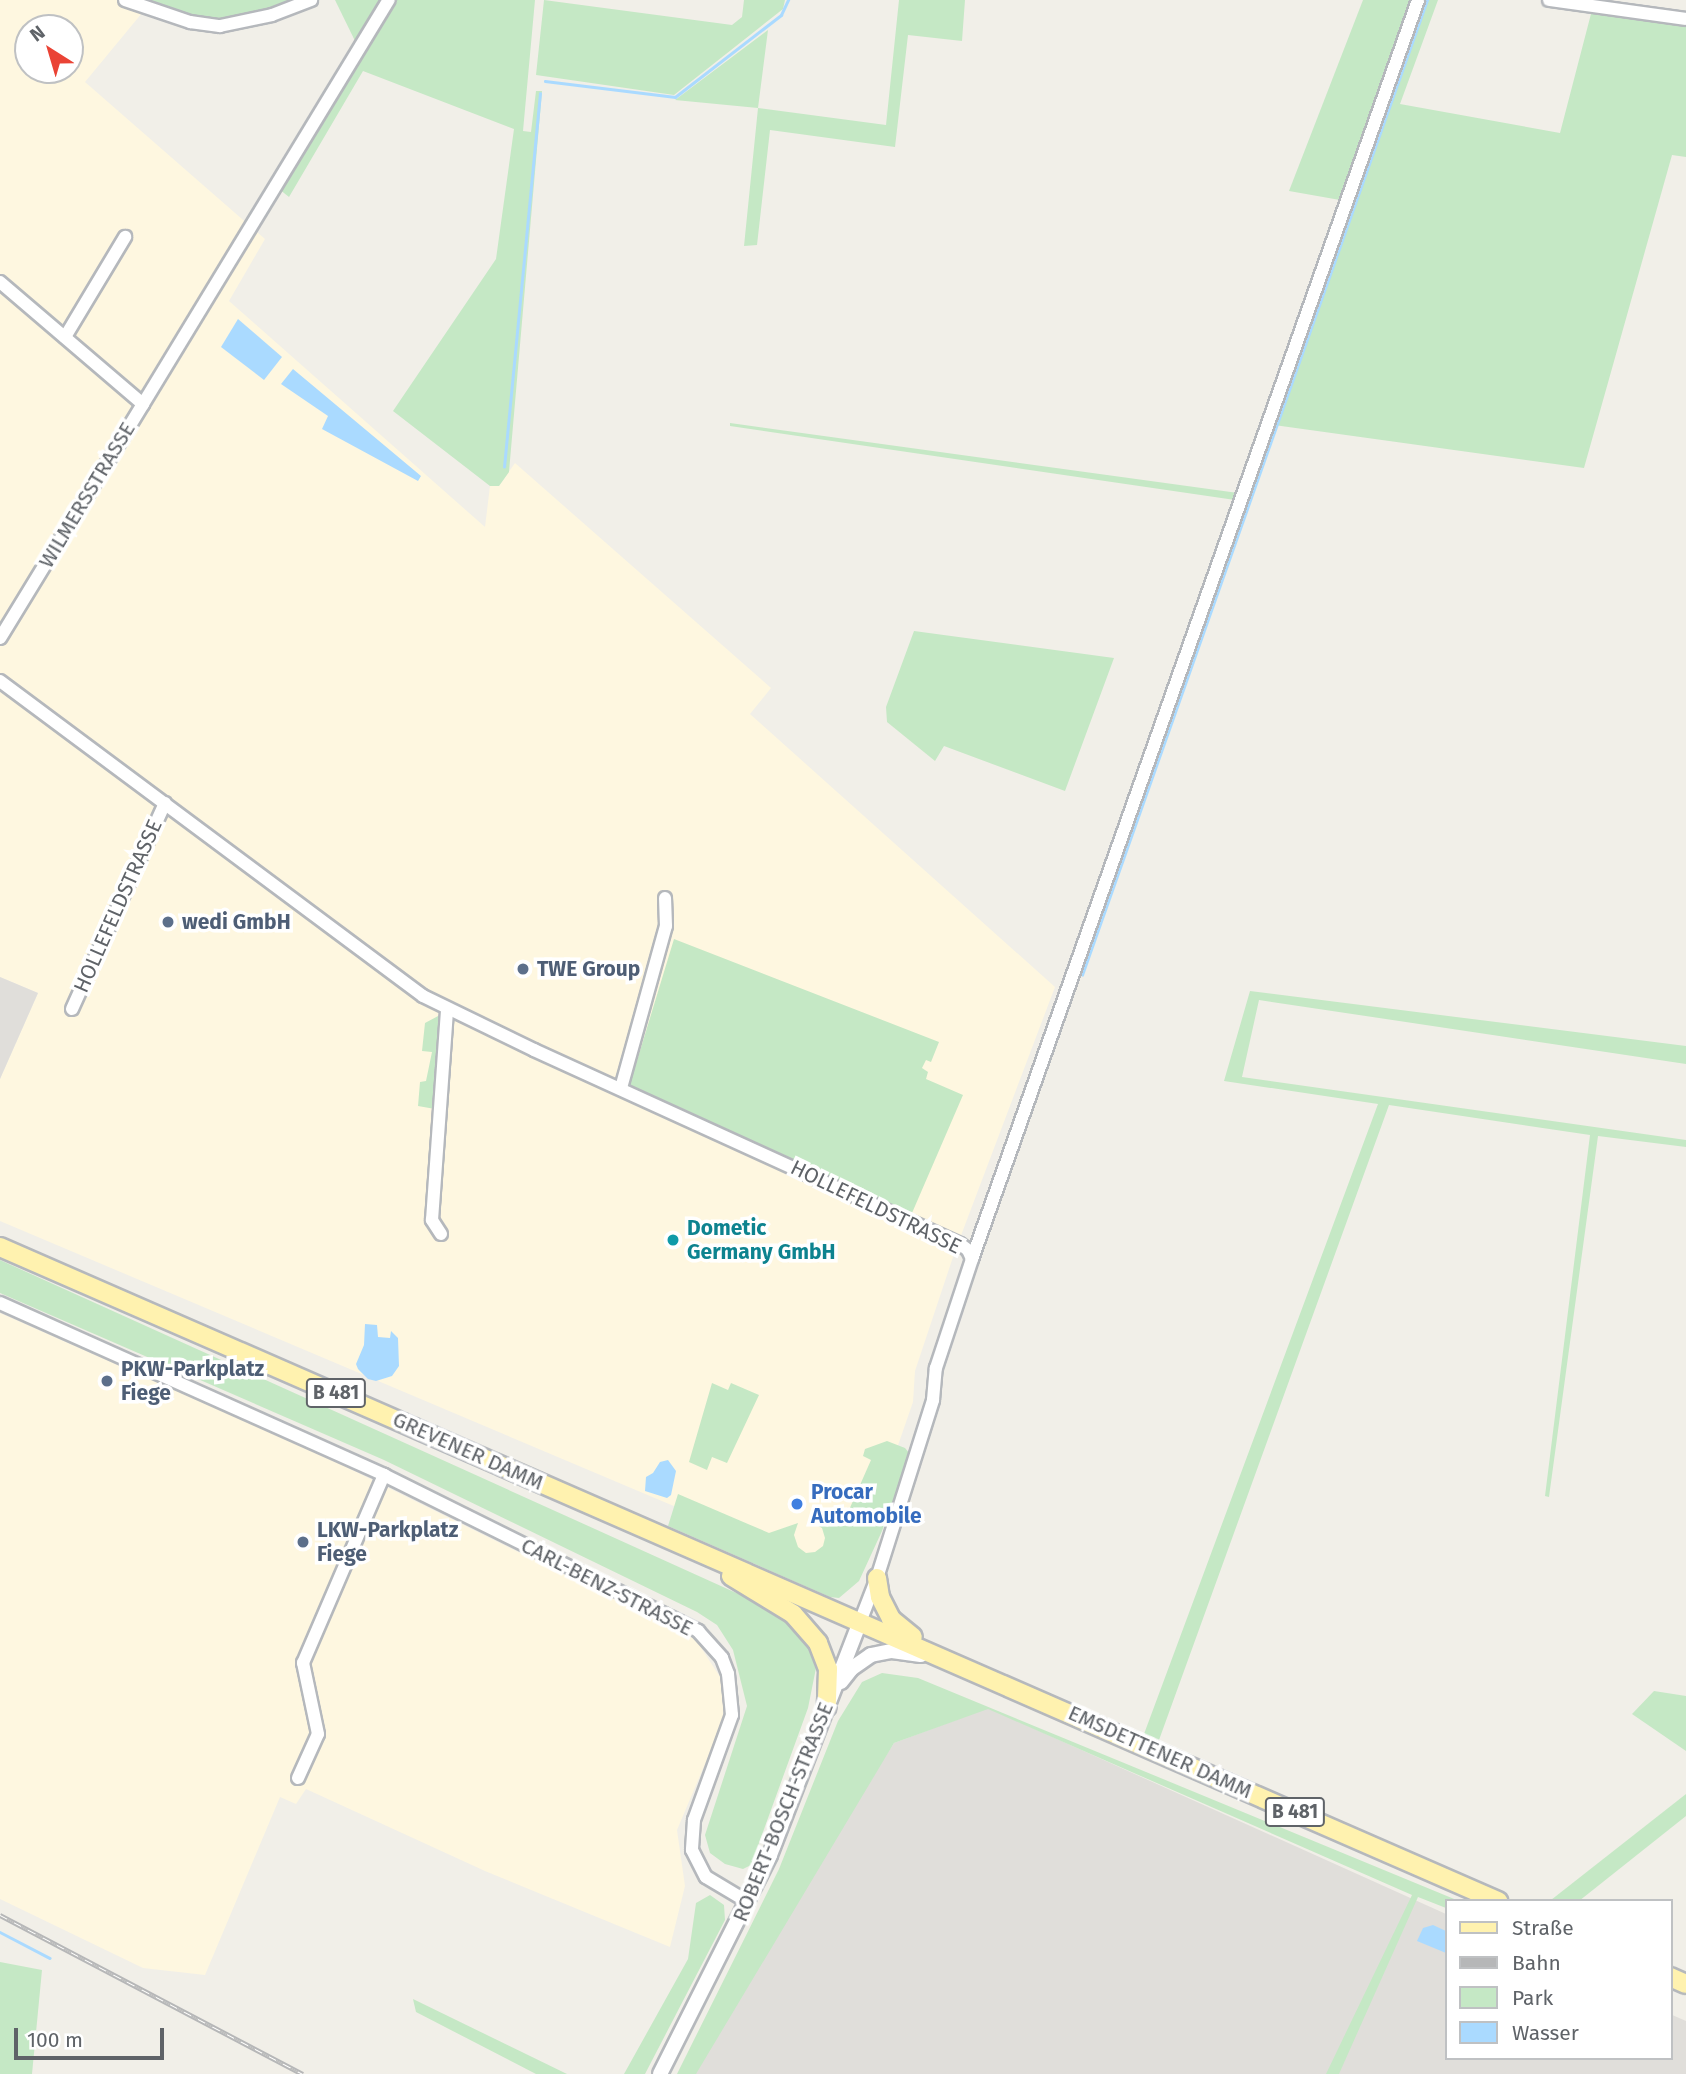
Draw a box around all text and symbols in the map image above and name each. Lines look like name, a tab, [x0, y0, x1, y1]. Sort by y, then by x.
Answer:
north arrow	[14, 14, 84, 84]
text: N	[25, 20, 49, 46]
street label: WILMERSSTRASSE	[34, 418, 140, 572]
street label: HOLLEFELDSTRASSE	[68, 815, 168, 997]
place label: wedi GmbH	[182, 909, 291, 935]
marker: wedi GmbH	[160, 914, 176, 930]
place label: TWE Group	[537, 956, 640, 982]
marker: TWE Group	[515, 961, 531, 977]
street label: HOLLEFELDSTRASSE	[786, 1155, 966, 1259]
place label: Dometic Germany GmbH	[687, 1215, 835, 1265]
marker: Dometic Germany GmbH	[665, 1232, 681, 1248]
place label: PKW-Parkplatz Fiege	[121, 1356, 264, 1406]
marker: PKW-Parkplatz Fiege	[99, 1373, 115, 1389]
road number: B 481	[304, 1378, 368, 1408]
street label: GREVENER DAMM	[389, 1407, 547, 1495]
place label: Procar Automobile	[811, 1479, 922, 1529]
marker: Procar Automobile	[789, 1496, 805, 1512]
place label: LKW-Parkplatz Fiege	[317, 1517, 458, 1567]
street label: CARL-BENZ-STRASSE	[517, 1533, 697, 1641]
marker: LKW-Parkplatz Fiege	[295, 1534, 311, 1550]
street label: ROBERT-BOSCH-STRASSE	[727, 1699, 839, 1925]
street label: EMSDETTENER DAMM	[1064, 1700, 1256, 1804]
road number: B 481	[1264, 1796, 1326, 1828]
legend	[1444, 1899, 1672, 2060]
text: Straße	[1512, 1915, 1574, 1941]
text: Bahn	[1512, 1950, 1561, 1976]
text: Park	[1512, 1985, 1553, 2011]
scale bar	[18, 2014, 168, 2058]
text: Wasser	[1512, 2020, 1579, 2046]
text: 100 m	[27, 2027, 83, 2053]

